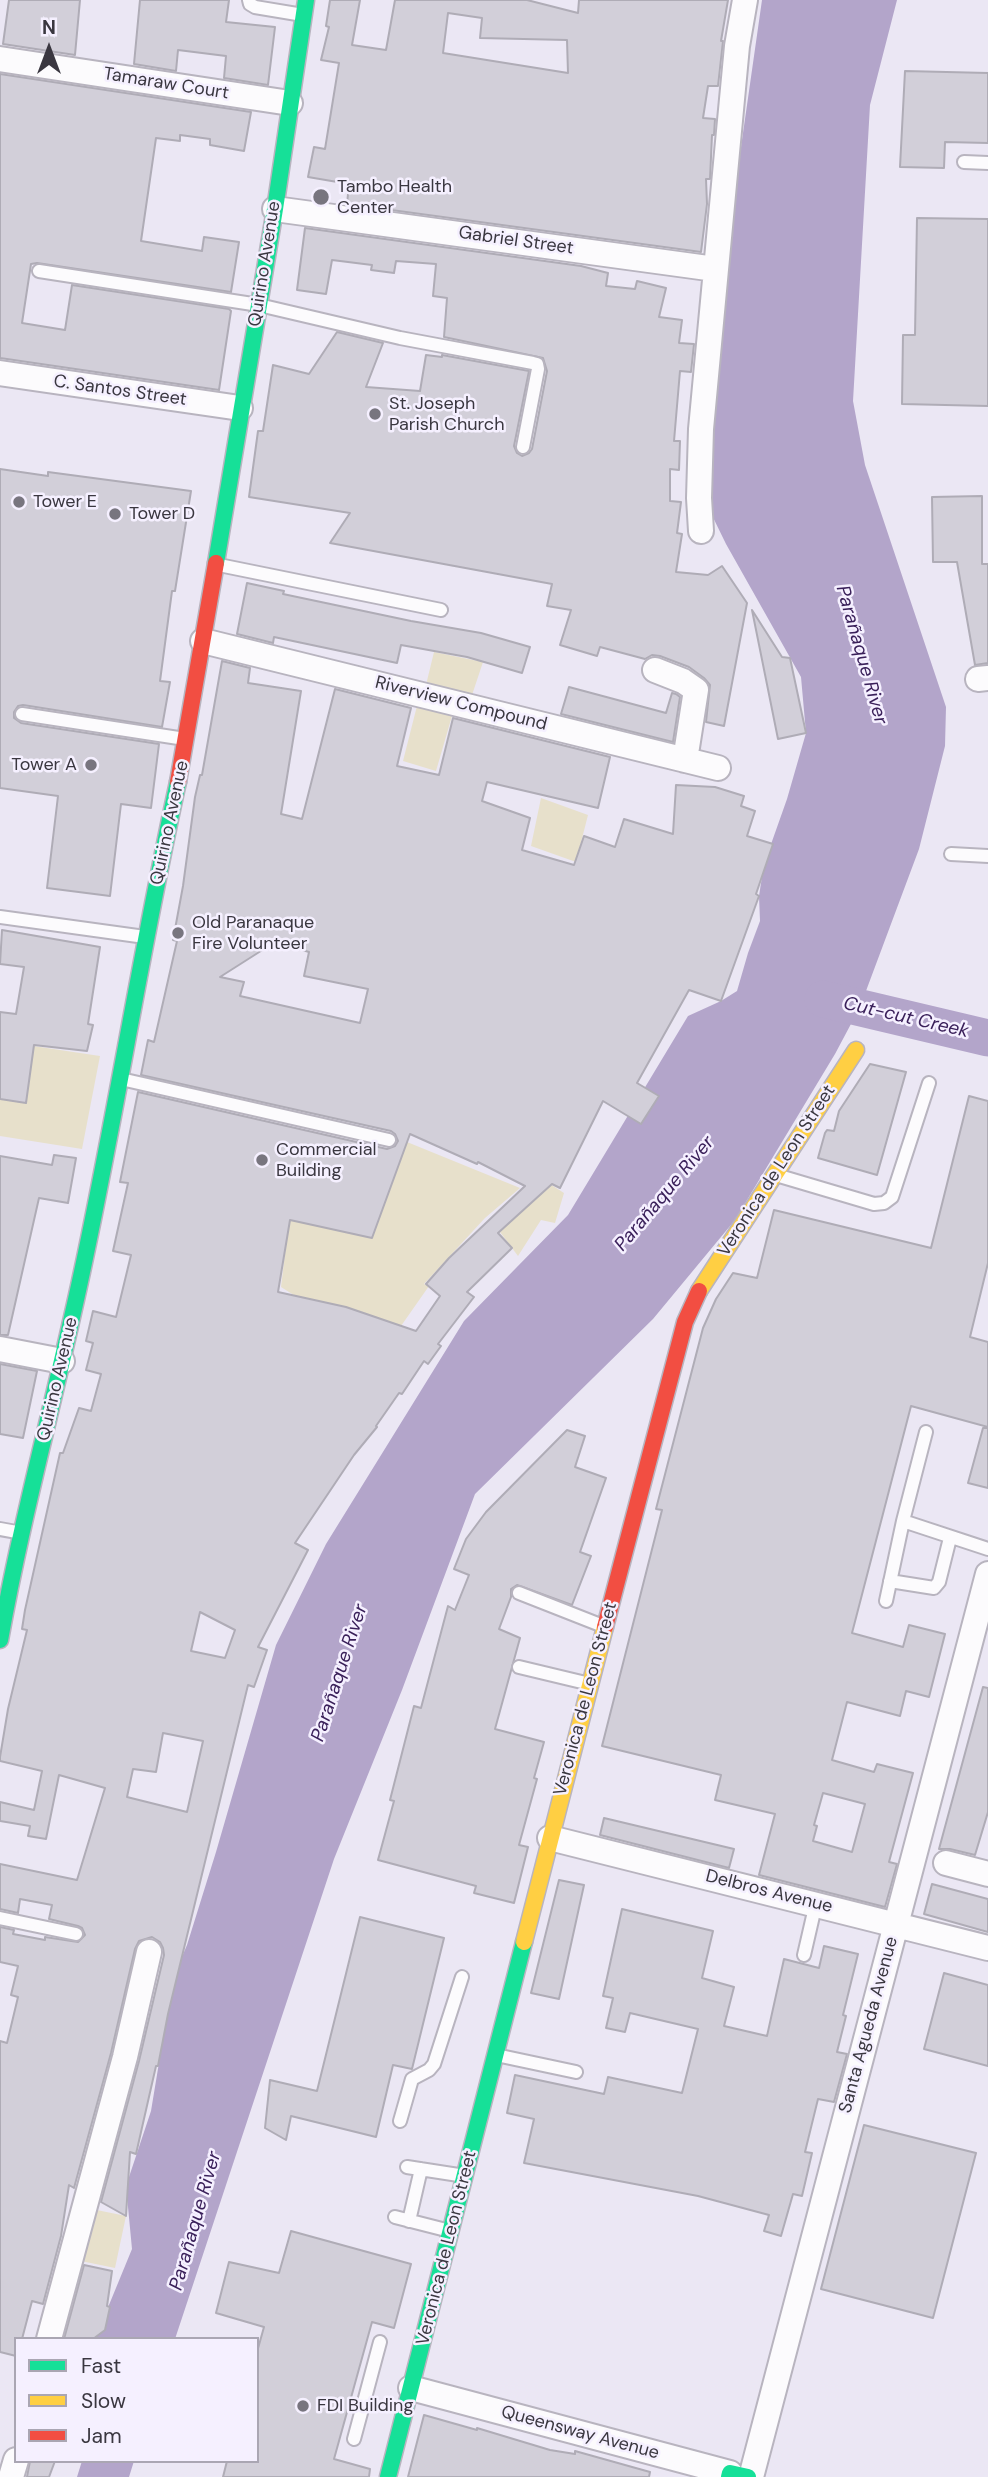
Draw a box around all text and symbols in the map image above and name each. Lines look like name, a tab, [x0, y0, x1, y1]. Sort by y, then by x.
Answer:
north arrow	[14, 14, 84, 84]
text: N	[42, 15, 56, 40]
street label: Tamaraw Court	[102, 63, 230, 105]
place label: Tambo Health Center	[337, 176, 452, 218]
marker: Tambo Health Center	[311, 187, 331, 207]
street label: Quirino Avenue	[244, 200, 286, 328]
street label: Gabriel Street	[457, 222, 575, 260]
street label: C. Santos Street	[52, 371, 188, 411]
place label: St. Joseph Parish Church	[389, 393, 505, 436]
marker: St. Joseph Parish Church	[367, 406, 383, 422]
place label: Tower E	[33, 491, 97, 513]
marker: Tower E	[11, 494, 27, 510]
place label: Tower D	[129, 503, 195, 525]
marker: Tower D	[107, 506, 123, 522]
water label: Parañaque River	[830, 583, 892, 727]
street label: Riverview Compound	[373, 672, 549, 736]
place label: Tower A	[11, 754, 77, 776]
marker: Tower A	[83, 757, 99, 773]
street label: Quirino Avenue	[146, 759, 194, 887]
place label: Old Paranaque Fire Volunteer	[192, 912, 314, 954]
marker: Old Paranaque Fire Volunteer	[170, 925, 186, 941]
water label: Cut-cut Creek	[841, 992, 971, 1044]
street label: Veronica de Leon Street	[713, 1081, 841, 1261]
water label: Parañaque River	[610, 1132, 720, 1256]
place label: Commercial Building	[276, 1139, 377, 1182]
marker: Commercial Building	[254, 1152, 270, 1168]
street label: Quirino Avenue	[33, 1315, 83, 1443]
street label: Veronica de Leon Street	[550, 1600, 622, 1798]
water label: Parañaque River	[307, 1601, 373, 1745]
street label: Delbros Avenue	[703, 1866, 835, 1918]
street label: Santa Agueda Avenue	[835, 1934, 903, 2116]
street label: Veronica de Leon Street	[412, 2148, 482, 2348]
water label: Parañaque River	[165, 2149, 227, 2293]
legend	[14, 2337, 259, 2463]
text: Fast	[81, 2352, 121, 2380]
text: Slow	[81, 2387, 126, 2415]
place label: FDI Building	[317, 2395, 413, 2417]
marker: FDI Building	[295, 2398, 311, 2414]
street label: Queensway Avenue	[499, 2402, 661, 2464]
text: Jam	[81, 2422, 122, 2450]

